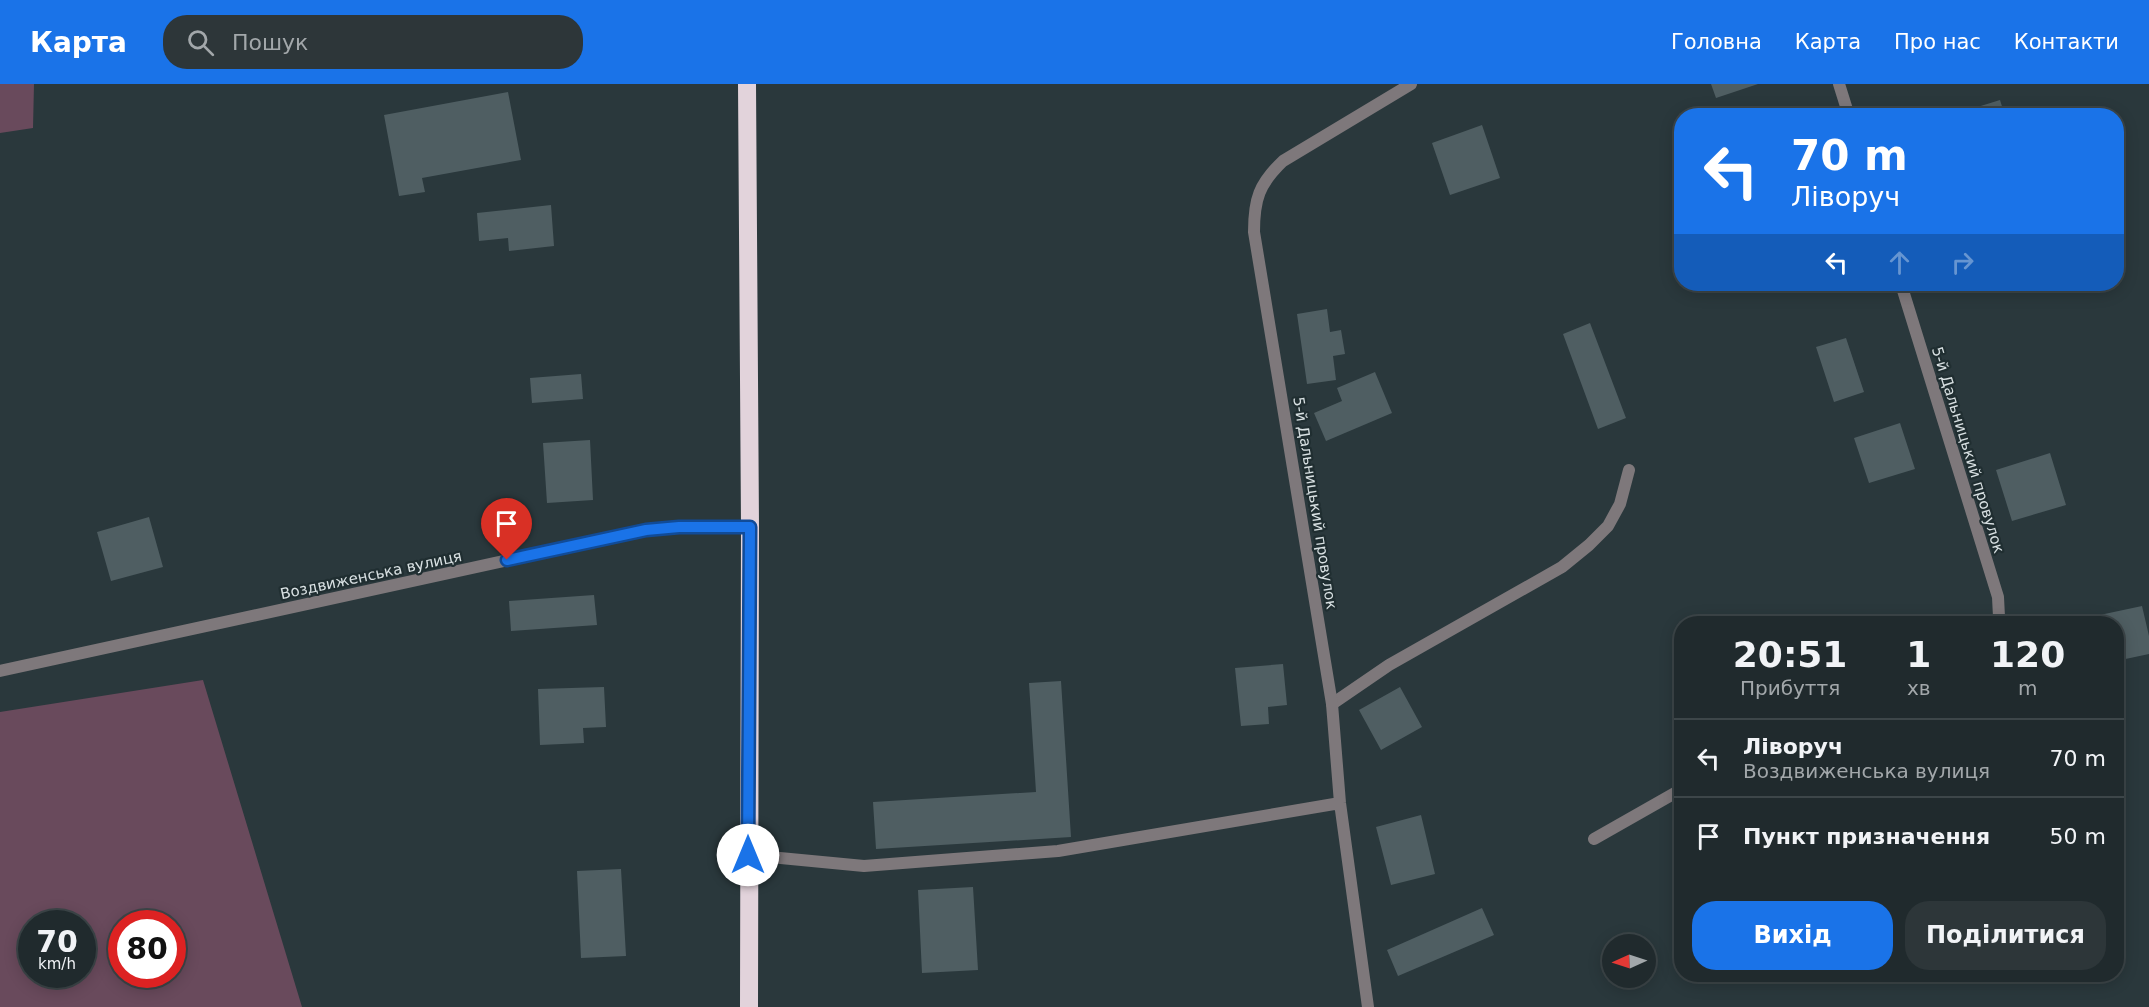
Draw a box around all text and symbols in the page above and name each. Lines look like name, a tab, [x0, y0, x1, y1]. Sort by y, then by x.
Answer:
search box	[163, 15, 583, 69]
text: Карта	[30, 26, 127, 59]
icon: search	[184, 26, 217, 59]
text: Пошук	[232, 30, 308, 55]
text: Головна	[1671, 30, 1762, 54]
text: Карта	[1795, 30, 1861, 54]
text: Про нас	[1894, 30, 1981, 54]
text: Контакти	[2014, 30, 2119, 54]
text: 70 m	[1791, 131, 1908, 180]
icon: left	[1692, 132, 1770, 210]
text: Ліворуч	[1791, 181, 1900, 212]
icon: left	[1820, 246, 1853, 279]
icon: ahead	[1883, 246, 1916, 279]
icon: right	[1946, 246, 1979, 279]
street label: 5-й Дальницький провулок	[1928, 345, 2008, 555]
street label: 5-й Дальницький провулок	[1289, 396, 1341, 610]
pin	[481, 498, 532, 560]
icon: arrive	[490, 507, 523, 540]
street label: Воздвиженська вулиця	[278, 547, 464, 603]
text: 20:51	[1733, 634, 1847, 675]
text: 1	[1906, 634, 1931, 675]
text: 120	[1990, 634, 2065, 675]
text: Прибуття	[1740, 676, 1840, 700]
text: хв	[1907, 676, 1931, 700]
text: m	[2018, 676, 2037, 700]
text: Ліворуч	[1743, 734, 1843, 759]
icon: left	[1692, 742, 1725, 775]
text: 70 m	[2050, 746, 2106, 771]
text: Воздвиженська вулиця	[1743, 759, 1990, 783]
icon: arrive	[1692, 820, 1725, 853]
position arrow	[716, 823, 780, 887]
text: Пункт призначення	[1743, 824, 1990, 849]
text: 50 m	[2050, 824, 2106, 849]
button: Вихід	[1692, 901, 1893, 970]
button: Поділитися	[1905, 901, 2106, 970]
speed limit sign: 80	[108, 910, 186, 988]
text: 70	[36, 924, 78, 959]
north arrow	[1602, 934, 1656, 988]
map controls	[1602, 934, 1656, 988]
text: km/h	[38, 955, 76, 973]

